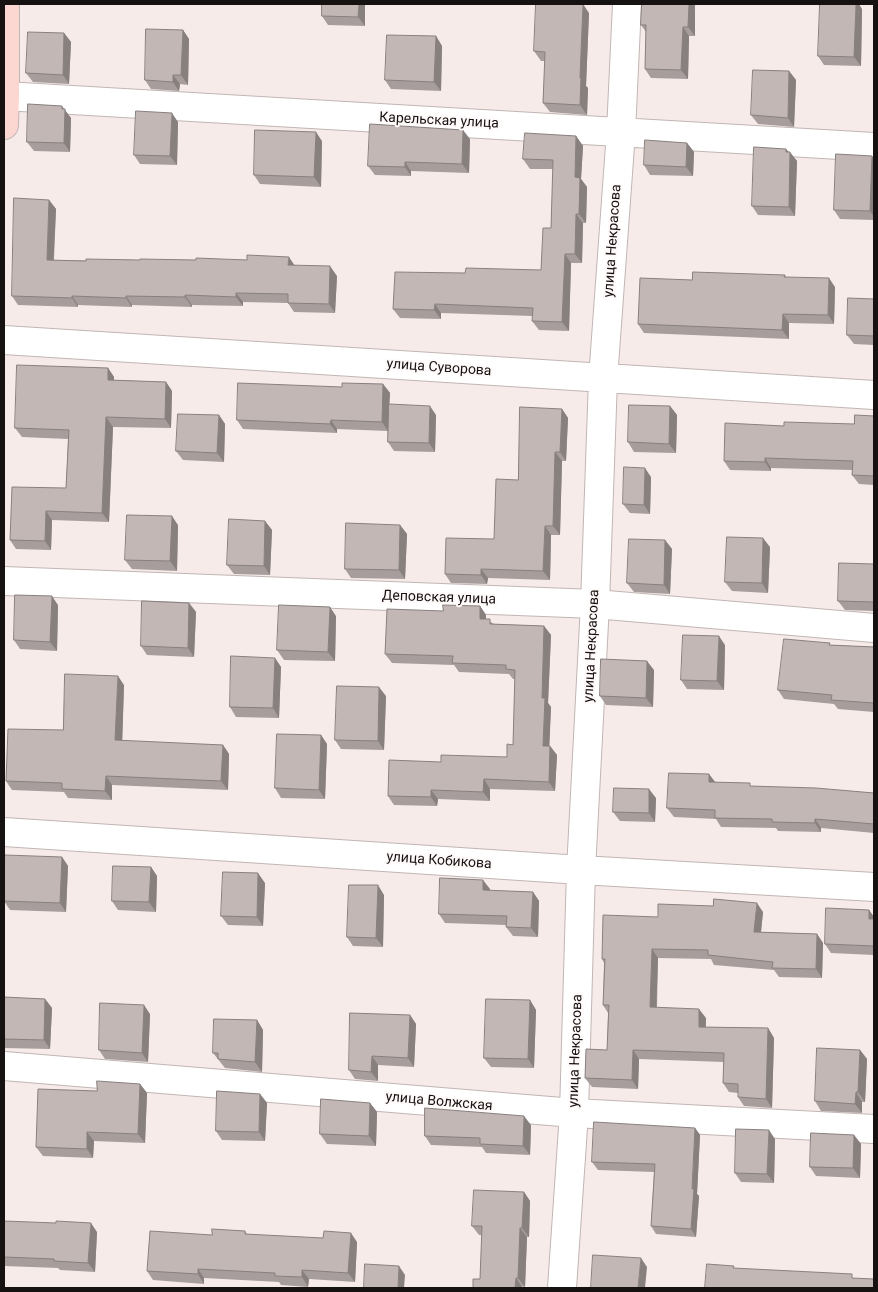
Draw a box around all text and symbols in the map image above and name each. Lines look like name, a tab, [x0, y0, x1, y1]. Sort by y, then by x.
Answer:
street label: Карельская улица	[379, 109, 499, 133]
street label: улица Некрасова	[601, 184, 625, 298]
street label: улица Суворова	[386, 356, 492, 380]
street label: Деповская улица	[382, 588, 496, 608]
street label: улица Некрасова	[581, 589, 603, 703]
street label: улица Кобикова	[386, 849, 492, 873]
street label: улица Некрасова	[566, 994, 586, 1108]
street label: улица Волжская	[385, 1089, 493, 1115]

